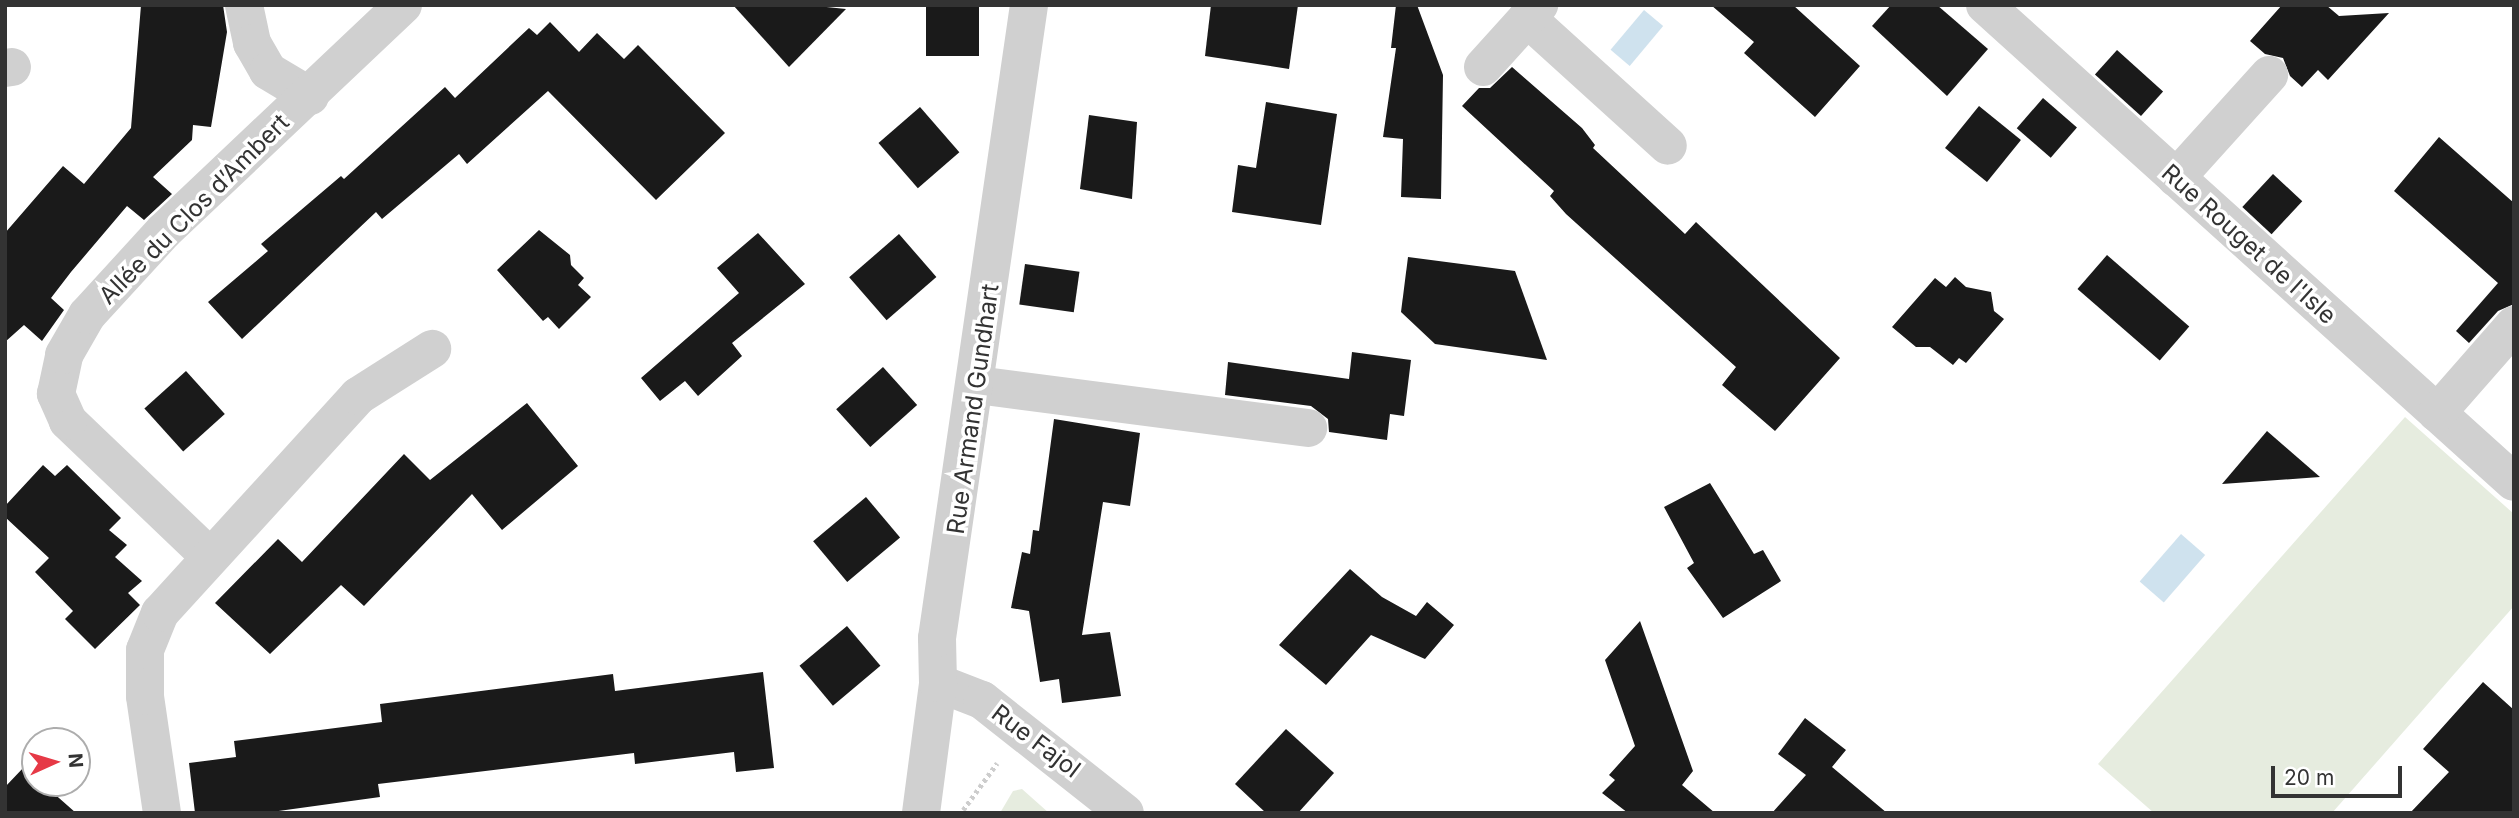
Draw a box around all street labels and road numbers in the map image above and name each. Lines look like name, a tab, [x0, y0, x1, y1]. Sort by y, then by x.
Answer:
street label: Allée du Clos d’Ambert	[93, 108, 295, 310]
street label: Rue Rouget de l'Isle	[2156, 158, 2342, 330]
street label: Rue Armand Gundhart	[941, 282, 1005, 536]
street label: Rue Fajol	[986, 698, 1086, 784]

